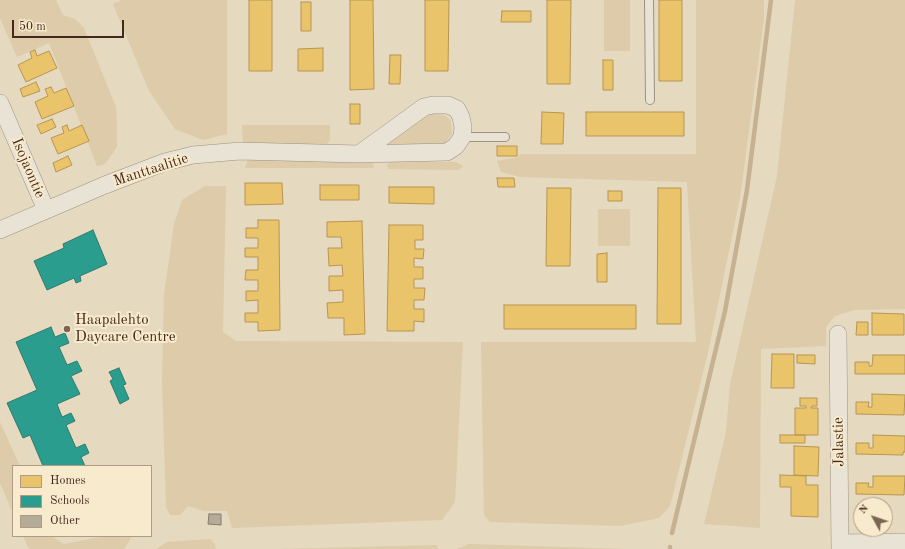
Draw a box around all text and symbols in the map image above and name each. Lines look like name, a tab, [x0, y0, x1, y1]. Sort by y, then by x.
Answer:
scale bar	[14, 12, 126, 38]
text: 50 m	[19, 21, 46, 33]
street label: Isojaontie	[7, 135, 49, 201]
street label: Manttaalitie	[111, 149, 191, 191]
place label: Haapalehto Daycare Centre	[75, 311, 176, 346]
marker: Haapalehto Daycare Centre	[62, 324, 72, 334]
street label: Jalastie	[830, 417, 848, 467]
legend	[12, 465, 152, 537]
text: Homes	[50, 475, 86, 487]
text: Schools	[50, 495, 90, 507]
north arrow	[853, 497, 893, 537]
text: N	[857, 503, 871, 516]
text: Other	[50, 515, 80, 527]

